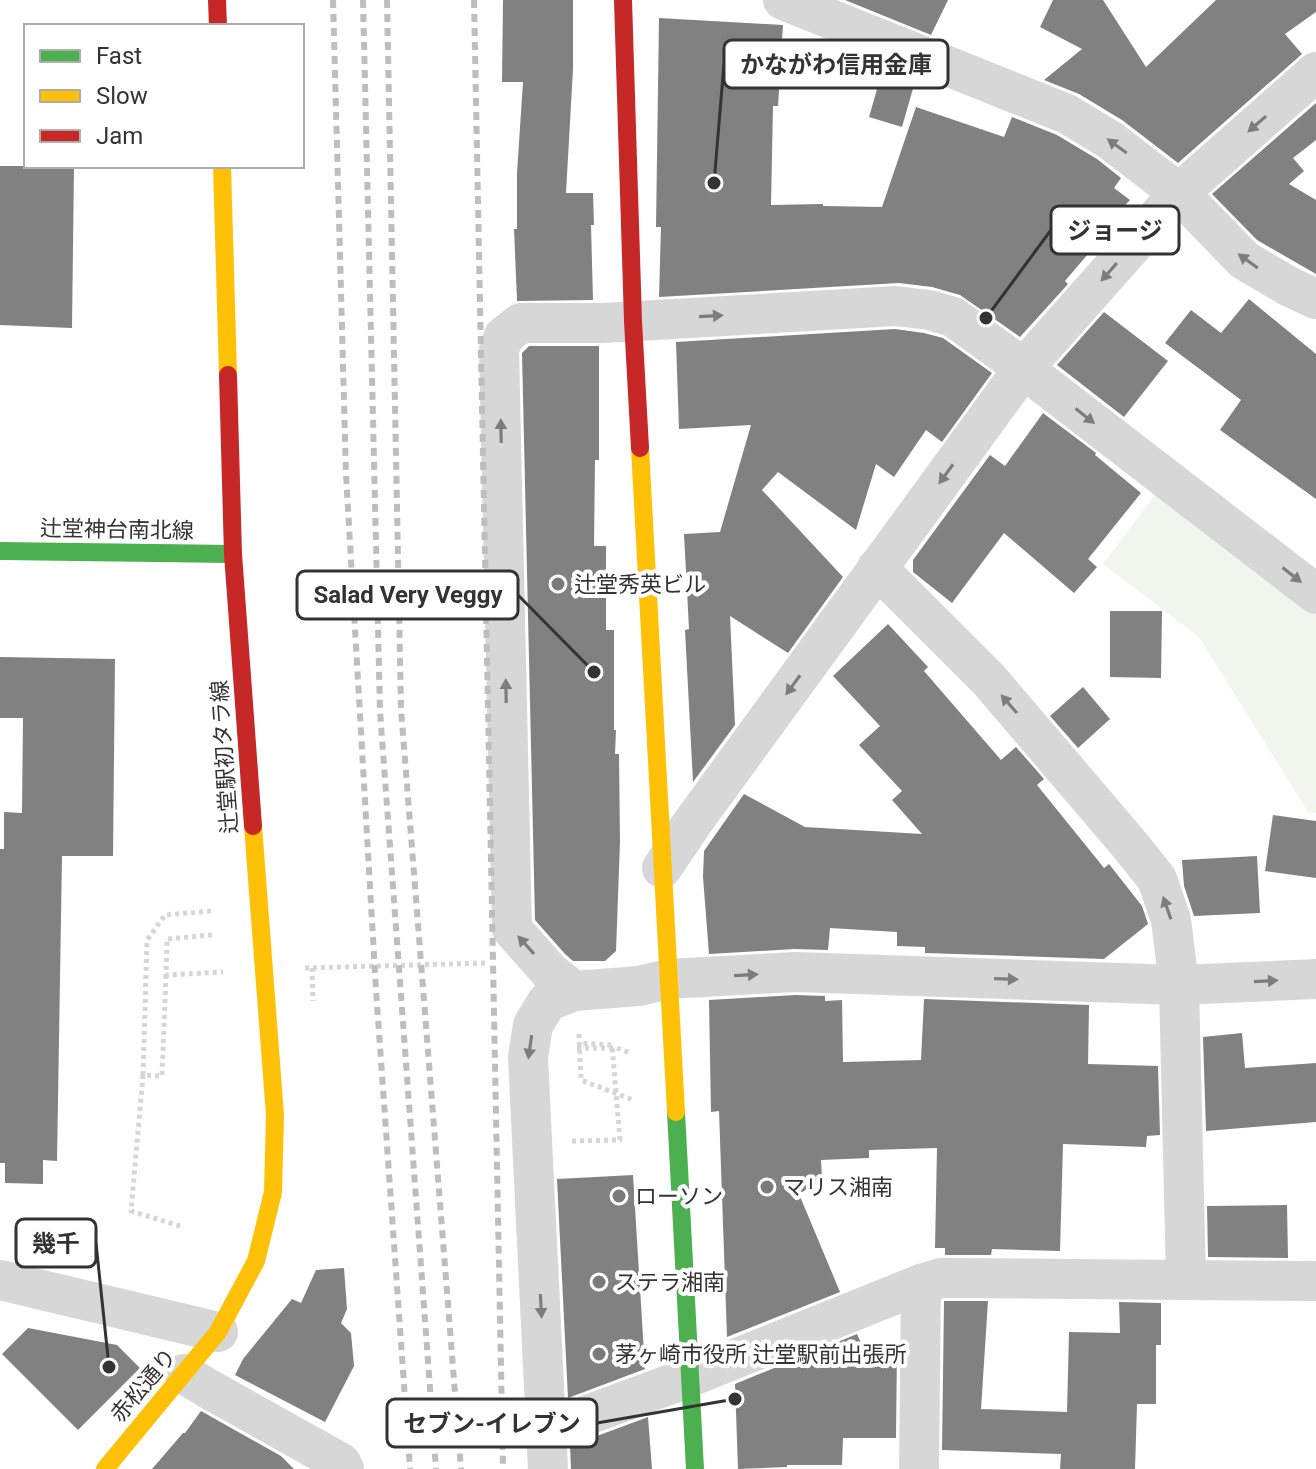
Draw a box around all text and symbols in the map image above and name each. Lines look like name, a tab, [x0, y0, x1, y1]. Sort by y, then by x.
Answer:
legend	[24, 24, 304, 168]
callout: かながわ信用金庫	[724, 40, 948, 88]
text: Fast	[96, 42, 142, 70]
text: かながわ信用金庫	[740, 51, 932, 79]
text: Slow	[96, 82, 148, 110]
one-way arrow	[1248, 114, 1267, 132]
text: Jam	[96, 122, 143, 150]
one-way arrow	[1106, 139, 1127, 154]
callout: ジョージ	[1051, 206, 1179, 254]
text: ジョージ	[1067, 217, 1163, 245]
one-way arrow	[1237, 253, 1259, 269]
one-way arrow	[1101, 262, 1118, 282]
one-way arrow	[699, 310, 724, 323]
one-way arrow	[1075, 408, 1095, 424]
one-way arrow	[495, 418, 507, 443]
one-way arrow	[939, 464, 954, 485]
street label: 辻堂神台南北線	[40, 516, 194, 543]
one-way arrow	[1281, 566, 1302, 582]
callout: Salad Very Veggy	[297, 571, 518, 619]
place label: 辻堂秀英ビル	[574, 572, 706, 597]
marker: 辻堂秀英ビル	[549, 575, 567, 593]
text: Salad Very Veggy	[313, 581, 503, 609]
one-way arrow	[786, 674, 802, 695]
one-way arrow	[500, 678, 513, 703]
street label: 辻堂駅初タラ線	[207, 679, 242, 835]
one-way arrow	[1001, 694, 1018, 714]
one-way arrow	[1161, 896, 1173, 920]
one-way arrow	[518, 936, 535, 956]
one-way arrow	[734, 968, 759, 981]
one-way arrow	[994, 973, 1019, 986]
one-way arrow	[1254, 974, 1279, 987]
one-way arrow	[523, 1035, 536, 1060]
place label: マリス湘南	[783, 1175, 893, 1200]
marker: マリス湘南	[758, 1178, 776, 1196]
place label: ローソン	[635, 1184, 723, 1209]
marker: ローソン	[610, 1187, 628, 1205]
callout: 幾千	[16, 1219, 96, 1267]
text: 幾千	[32, 1230, 80, 1258]
place label: ステラ湘南	[615, 1270, 725, 1295]
marker: ステラ湘南	[590, 1273, 608, 1291]
one-way arrow	[535, 1294, 548, 1319]
place label: 茅ヶ崎市役所 辻堂駅前出張所	[615, 1342, 906, 1367]
street label: 赤松通り	[106, 1344, 181, 1427]
marker: 茅ヶ崎市役所 辻堂駅前出張所	[590, 1345, 608, 1363]
callout: セブン-イレブン	[387, 1399, 597, 1447]
text: セブン-イレブン	[403, 1410, 581, 1438]

